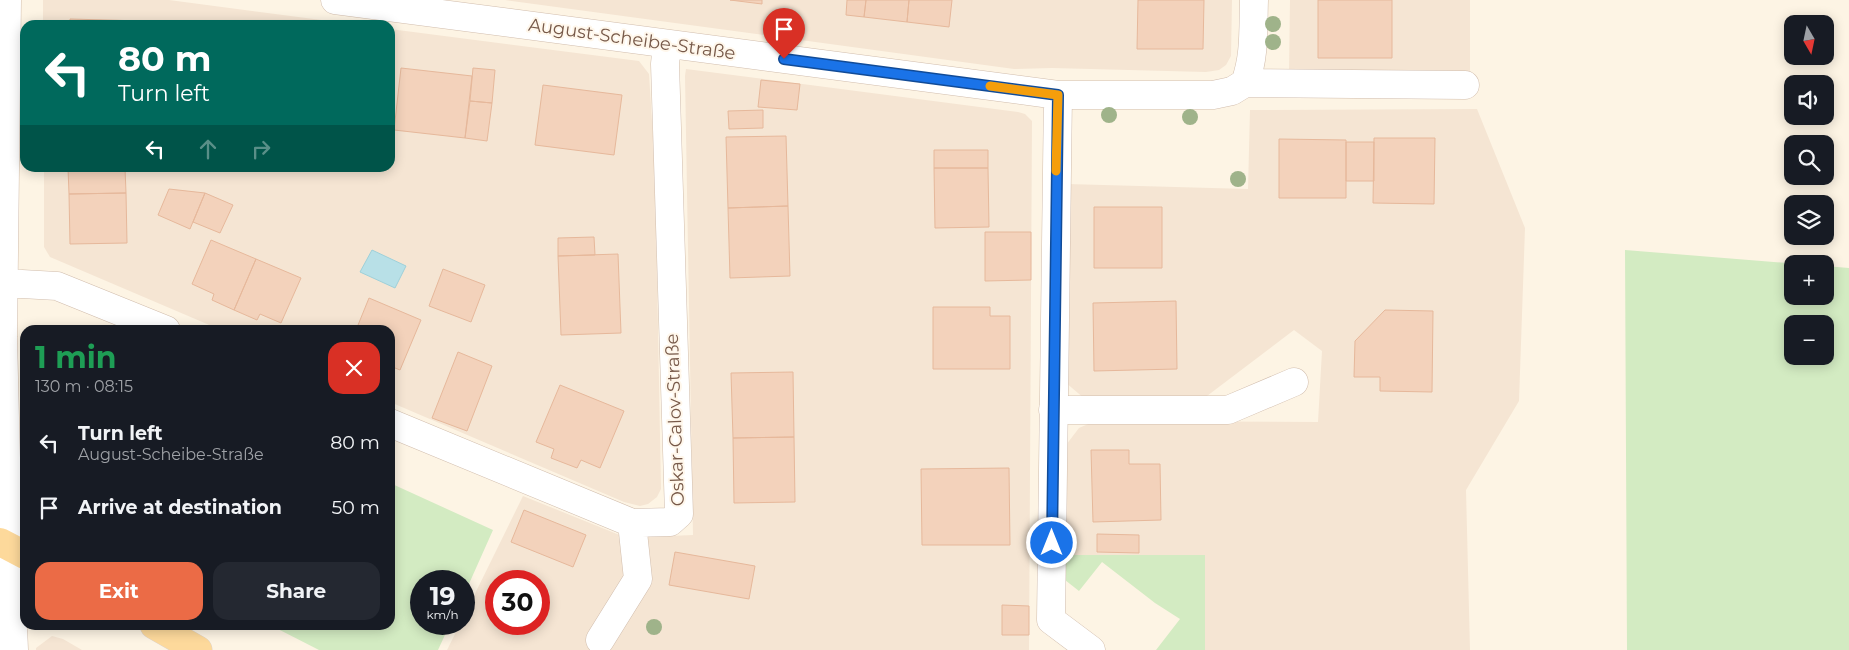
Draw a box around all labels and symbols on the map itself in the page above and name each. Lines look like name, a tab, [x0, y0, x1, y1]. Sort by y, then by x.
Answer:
pin	[763, 8, 805, 59]
street label: August-Scheibe-Straße	[527, 14, 737, 64]
north arrow	[1784, 15, 1834, 65]
street label: Oskar-Calov-Straße	[661, 333, 689, 507]
position arrow	[1025, 516, 1077, 568]
speed limit sign: 30	[485, 570, 550, 635]

